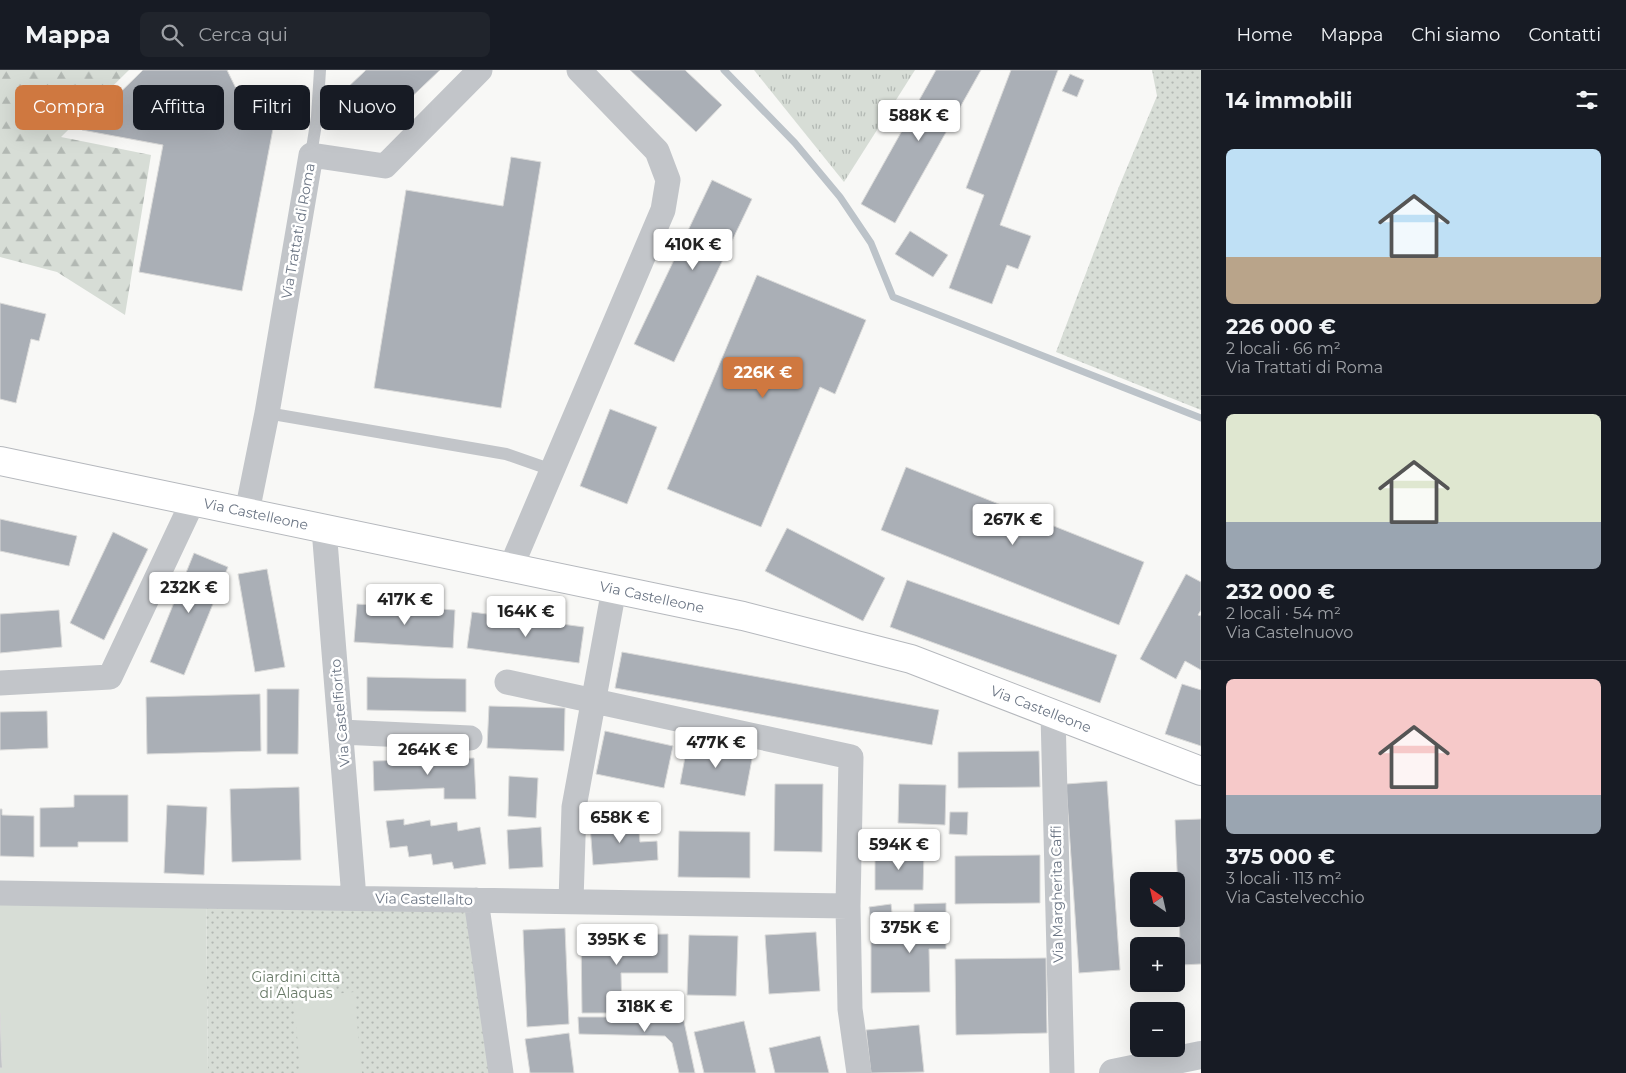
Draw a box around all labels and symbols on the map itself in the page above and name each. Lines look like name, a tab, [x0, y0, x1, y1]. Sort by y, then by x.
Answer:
pin: 588K €	[878, 100, 960, 142]
street label: Via Trattati di Roma	[277, 162, 319, 300]
pin: 410K €	[652, 228, 734, 271]
pin: 226K €	[722, 356, 804, 399]
street label: Via Castelleone	[202, 494, 310, 534]
pin: 267K €	[972, 504, 1054, 546]
pin: 232K €	[148, 572, 230, 614]
street label: Via Castelleone	[598, 577, 706, 617]
pin: 417K €	[364, 584, 446, 626]
pin: 164K €	[485, 596, 567, 638]
street label: Via Castelfiorito	[326, 658, 354, 768]
street label: Via Castelleone	[988, 681, 1094, 737]
pin: 477K €	[675, 726, 757, 769]
pin: 264K €	[387, 734, 469, 776]
pin: 658K €	[579, 802, 661, 844]
street label: Via Margherita Caffi	[1047, 825, 1067, 963]
pin: 594K €	[858, 828, 940, 871]
north arrow	[1130, 872, 1185, 928]
street label: Via Castellalto	[375, 889, 473, 909]
pin: 375K €	[869, 912, 951, 954]
pin: 395K €	[576, 924, 658, 966]
park label: Giardini città di Alaquas	[251, 968, 341, 1002]
pin: 318K €	[604, 990, 686, 1033]

